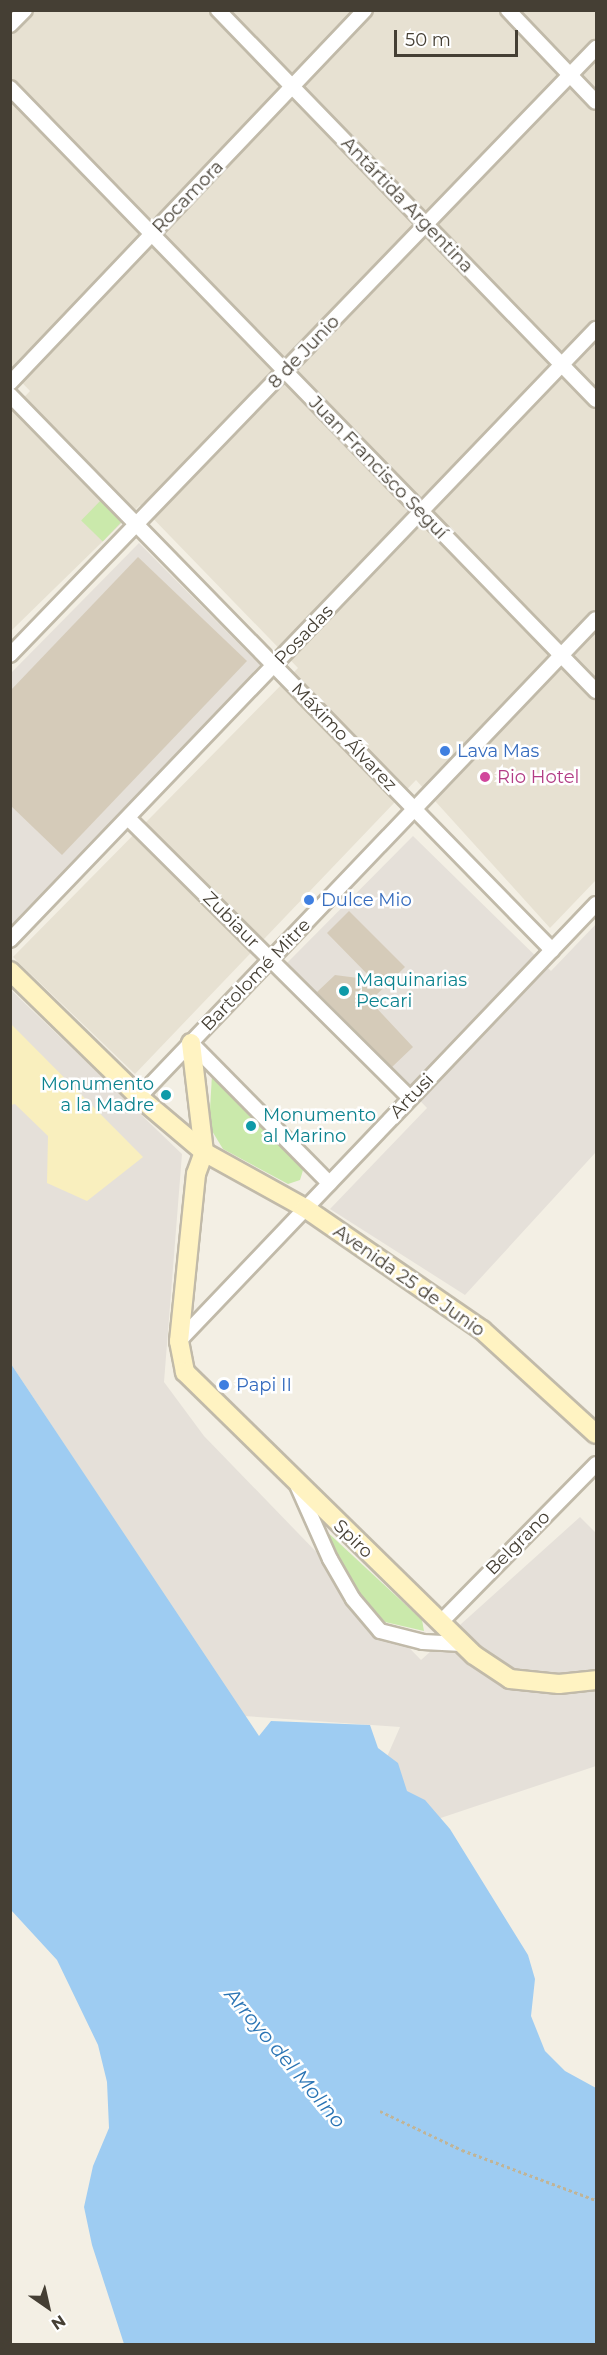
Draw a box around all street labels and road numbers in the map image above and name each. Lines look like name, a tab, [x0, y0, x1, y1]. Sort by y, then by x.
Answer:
street label: Antártida Argentina	[337, 133, 477, 277]
street label: Rocamora	[148, 156, 228, 238]
street label: 8 de Junio	[264, 311, 344, 393]
street label: Juan Francisco Seguí	[304, 392, 452, 544]
street label: Posadas	[270, 601, 338, 669]
street label: Máximo Álvarez	[287, 678, 401, 796]
street label: Zubiaur	[198, 887, 264, 953]
street label: Bartolomé Mitre	[197, 914, 315, 1036]
street label: Artusi	[386, 1069, 438, 1123]
street label: Avenida 25 de Junio	[329, 1221, 489, 1341]
street label: Belgrano	[481, 1506, 555, 1580]
street label: Spiro	[329, 1515, 377, 1563]

